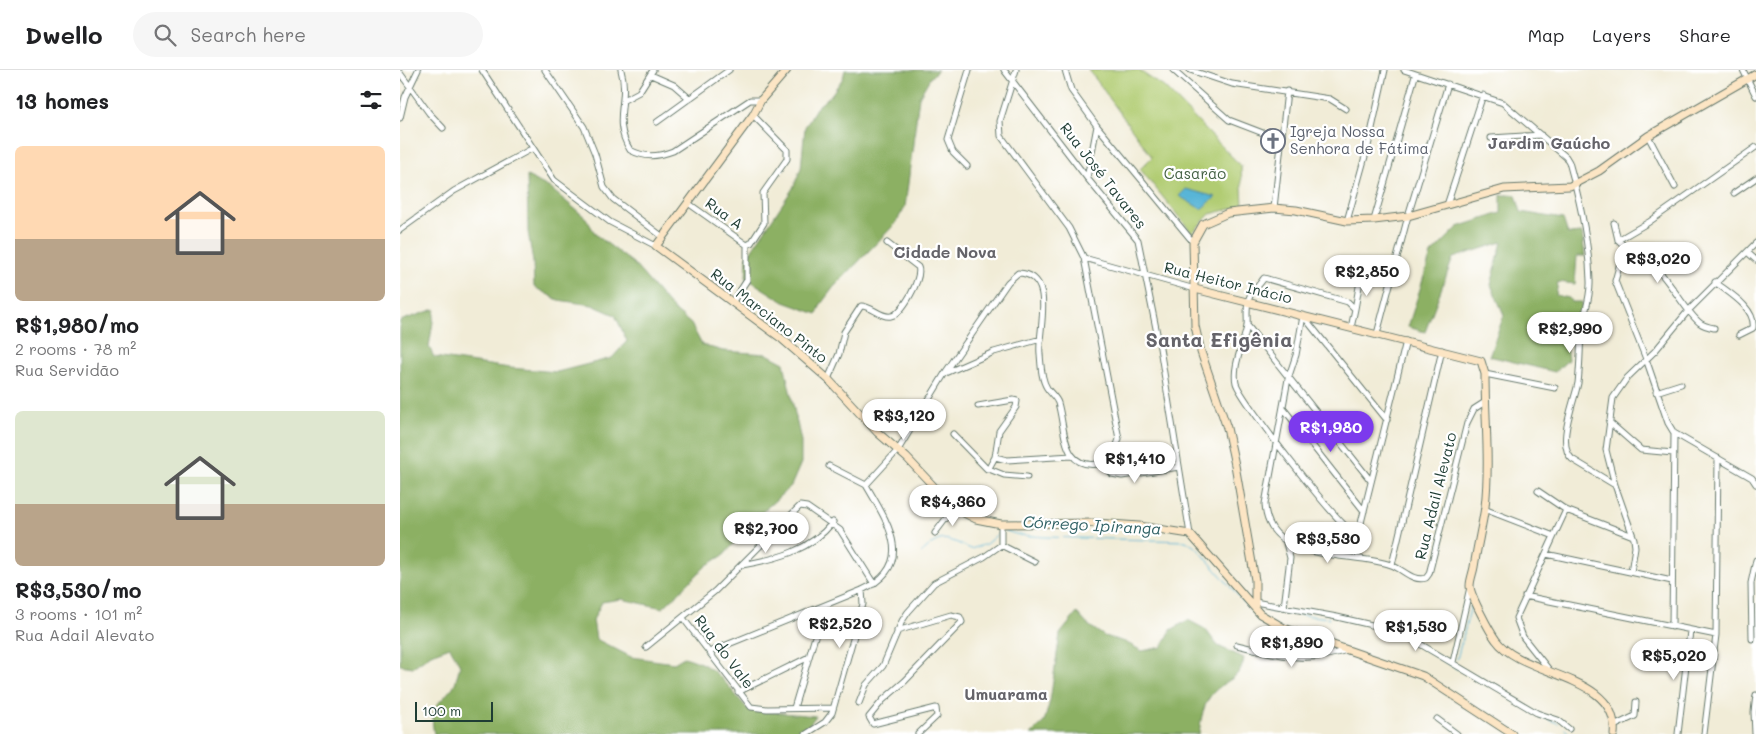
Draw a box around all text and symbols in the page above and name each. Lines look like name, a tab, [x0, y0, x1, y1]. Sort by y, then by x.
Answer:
search box	[133, 12, 483, 57]
text: Dwello	[25, 19, 103, 50]
icon: search	[151, 21, 179, 49]
text: Search here	[191, 22, 306, 47]
text: Map	[1528, 23, 1564, 47]
text: Layers	[1592, 23, 1651, 47]
text: Share	[1679, 23, 1731, 47]
icon: filters	[357, 86, 385, 114]
text: 13 homes	[15, 87, 109, 114]
street label: Rua José Tavares	[1056, 118, 1152, 233]
place label: Igreja Nossa Senhora de Fátima	[1290, 121, 1429, 158]
church icon: Igreja Nossa Senhora de Fátima	[1260, 128, 1286, 154]
district label: Jardim Gaúcho	[1488, 132, 1611, 153]
park label: Casarão	[1164, 163, 1226, 183]
icon: home	[155, 178, 245, 268]
street label: Rua A	[702, 193, 748, 234]
district label: Cidade Nova	[893, 241, 997, 262]
pin: R$3,020	[1612, 242, 1704, 284]
text: R$3,020	[1626, 247, 1691, 268]
pin: R$2,850	[1321, 254, 1413, 297]
street label: Rua Heitor Inácio	[1162, 256, 1294, 308]
text: R$2,850	[1335, 260, 1399, 281]
street label: Rua Marciano Pinto	[707, 263, 832, 367]
text: R$1,980/mo	[15, 311, 139, 338]
pin: R$2,990	[1524, 312, 1616, 354]
text: R$2,990	[1538, 317, 1602, 338]
district label: Santa Efigênia	[1145, 326, 1293, 352]
text: 2 rooms · 78 m²	[15, 338, 136, 359]
text: Rua Servidão	[15, 359, 119, 380]
pin: R$3,120	[858, 398, 950, 441]
text: R$3,120	[873, 404, 935, 425]
pin: R$1,980	[1285, 410, 1377, 453]
text: R$1,980	[1300, 416, 1362, 437]
street label: Rua Adail Alevato	[1410, 430, 1461, 562]
pin: R$1,410	[1089, 442, 1181, 484]
icon: home	[155, 443, 245, 533]
text: R$1,410	[1105, 447, 1165, 468]
pin: R$4,360	[907, 484, 999, 527]
text: R$4,360	[920, 490, 986, 511]
water label: Córrego Ipiranga	[1022, 510, 1162, 539]
pin: R$2,700	[720, 512, 812, 554]
text: R$2,700	[734, 517, 798, 538]
pin: R$3,530	[1282, 522, 1374, 564]
text: R$3,530	[1296, 527, 1360, 548]
text: R$3,530/mo	[15, 576, 142, 603]
text: 3 rooms · 101 m²	[15, 603, 142, 624]
pin: R$2,520	[794, 606, 886, 649]
pin: R$1,530	[1370, 610, 1462, 652]
street label: Rua do Vale	[691, 611, 759, 692]
text: R$2,520	[808, 612, 872, 633]
text: R$1,530	[1385, 615, 1447, 636]
text: Rua Adail Alevato	[15, 624, 154, 645]
pin: R$1,890	[1246, 626, 1338, 668]
text: R$1,890	[1261, 631, 1323, 652]
pin: R$5,020	[1628, 638, 1720, 681]
text: R$5,020	[1642, 644, 1706, 665]
district label: Umuarama	[964, 683, 1048, 704]
scale bar	[415, 699, 492, 722]
text: 100 m	[422, 701, 461, 720]

